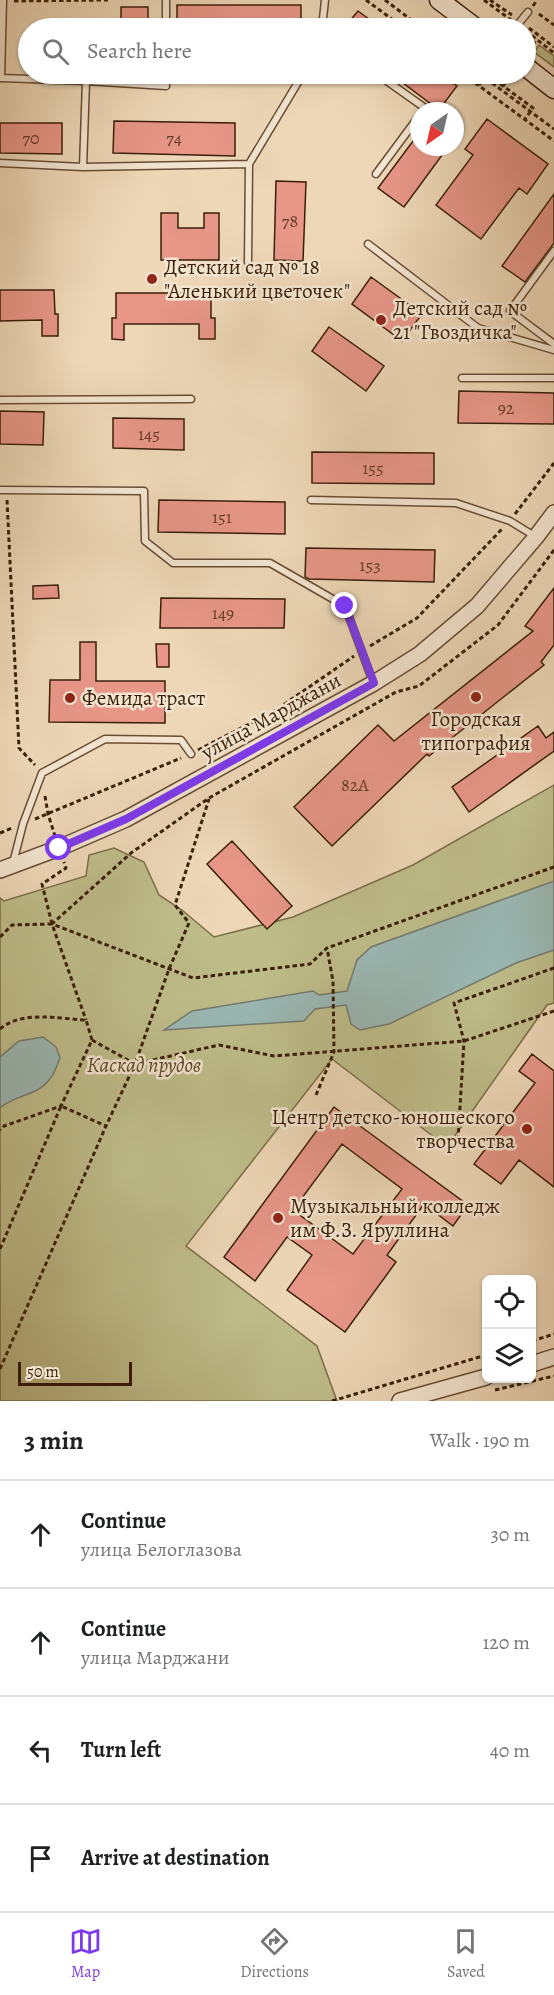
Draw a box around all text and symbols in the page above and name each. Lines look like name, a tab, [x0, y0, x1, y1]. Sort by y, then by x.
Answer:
search box	[18, 18, 536, 84]
icon: search	[39, 35, 72, 68]
text: Search here	[87, 36, 192, 66]
north arrow	[410, 102, 464, 156]
house number: 70	[22, 126, 40, 150]
house number: 74	[166, 126, 182, 150]
house number: 78	[282, 209, 298, 233]
place label: Детский сад № 18 "Аленький цветочек"	[164, 253, 350, 305]
marker: Детский сад № 18 "Аленький цветочек"	[145, 272, 159, 286]
place label: Детский сад № 21 "Гвоздичка"	[393, 294, 527, 346]
marker: Детский сад № 21 "Гвоздичка"	[374, 313, 388, 327]
house number: 92	[498, 396, 515, 420]
house number: 145	[138, 422, 160, 446]
house number: 155	[362, 456, 384, 480]
house number: 151	[212, 505, 232, 529]
house number: 153	[359, 553, 381, 577]
route end	[331, 592, 357, 618]
house number: 149	[212, 601, 234, 625]
street label: улица Марджани	[195, 666, 346, 767]
place label: Фемида траст	[82, 684, 205, 712]
marker: Городская типография	[469, 690, 483, 704]
marker: Фемида траст	[63, 691, 77, 705]
place label: Городская типография	[422, 705, 530, 757]
house number: 82А	[341, 773, 369, 797]
route start	[45, 834, 71, 860]
park label: Каскад прудов	[87, 1051, 201, 1079]
place label: Центр детско-юношеского творчества	[272, 1103, 515, 1155]
marker: Центр детско-юношеского творчества	[520, 1122, 534, 1136]
place label: Музыкальный колледж им Ф.З. Яруллина	[290, 1192, 500, 1244]
marker: Музыкальный колледж им Ф.З. Яруллина	[271, 1211, 285, 1225]
map controls	[482, 1275, 536, 1383]
button: locate	[482, 1275, 536, 1329]
button: layers	[482, 1329, 536, 1383]
scale bar	[18, 1359, 132, 1386]
text: 50 m	[27, 1361, 59, 1383]
text: 3 min	[24, 1423, 84, 1458]
text: Walk · 190 m	[430, 1427, 530, 1454]
text: Continue	[81, 1506, 166, 1536]
icon: ahead	[24, 1518, 57, 1551]
text: 30 m	[490, 1521, 530, 1548]
text: улица Белоглазова	[81, 1536, 242, 1563]
text: Continue	[81, 1614, 166, 1644]
icon: ahead	[24, 1626, 57, 1659]
text: 120 m	[482, 1629, 530, 1656]
text: улица Марджани	[81, 1644, 230, 1671]
icon: left	[24, 1734, 57, 1767]
text: Turn left	[81, 1735, 161, 1765]
text: 40 m	[490, 1737, 530, 1764]
icon: arrive	[24, 1842, 57, 1875]
text: Arrive at destination	[81, 1843, 270, 1873]
tab: Map	[69, 1925, 102, 1983]
tab: Directions	[240, 1925, 309, 1983]
tab: Saved	[447, 1925, 485, 1983]

